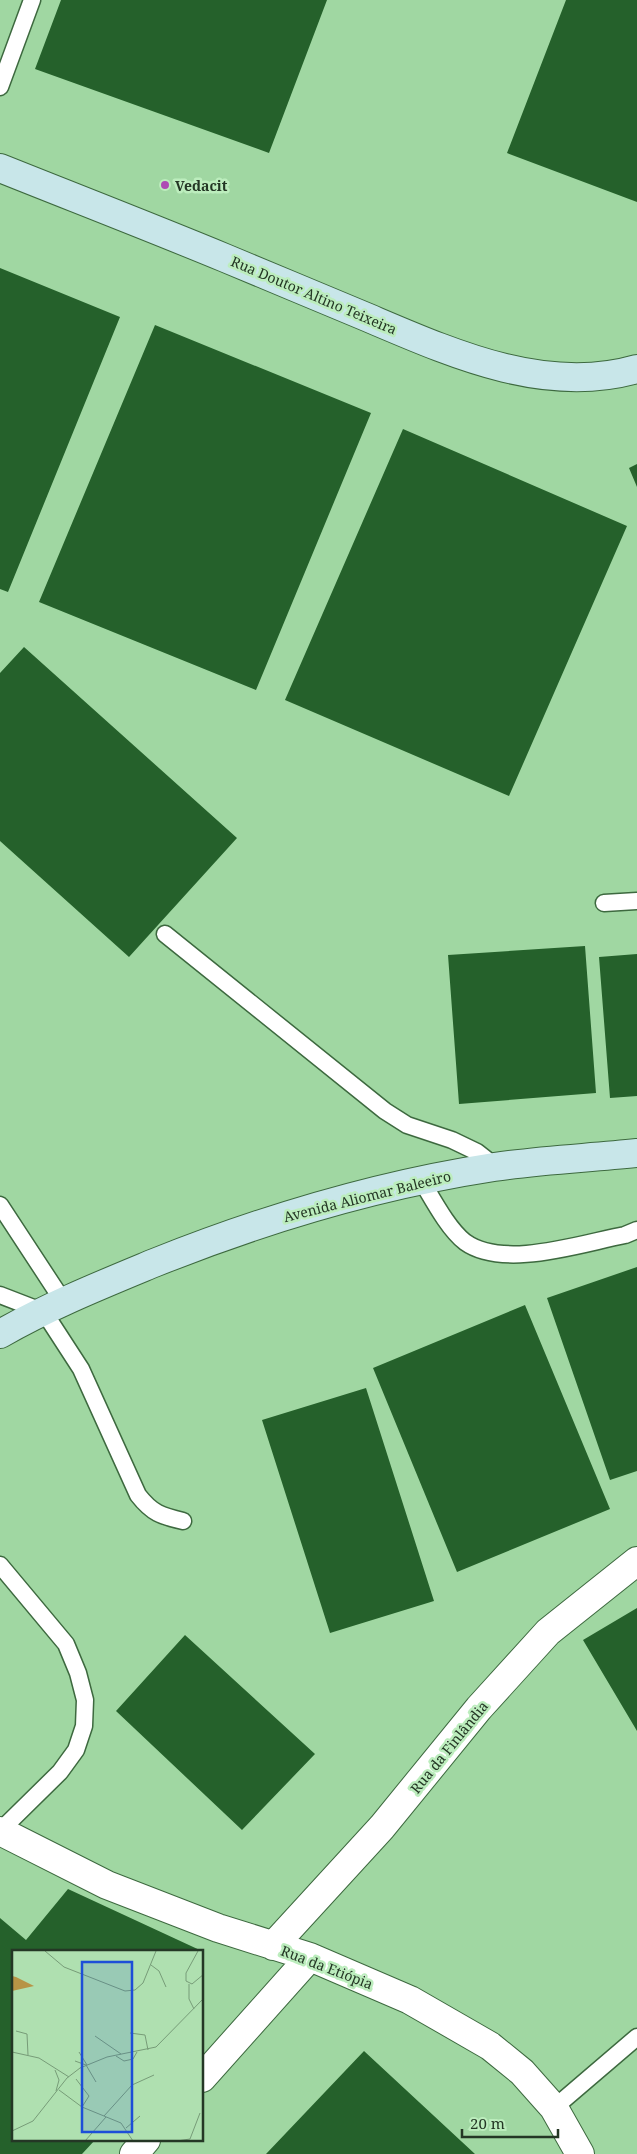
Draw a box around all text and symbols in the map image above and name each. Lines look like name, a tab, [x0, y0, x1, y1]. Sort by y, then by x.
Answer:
place label: Vedacit	[175, 176, 228, 195]
marker: Vedacit	[159, 179, 171, 191]
street label: Rua Doutor Altino Teixeira	[228, 251, 400, 339]
street label: Avenida Aliomar Baleeiro	[281, 1166, 453, 1226]
street label: Rua da Finlândia	[406, 1697, 492, 1797]
street label: Rua da Etiópia	[278, 1941, 376, 1993]
inset map	[12, 1950, 204, 2142]
scale bar	[462, 2106, 558, 2138]
text: 20 m	[470, 2113, 505, 2133]

